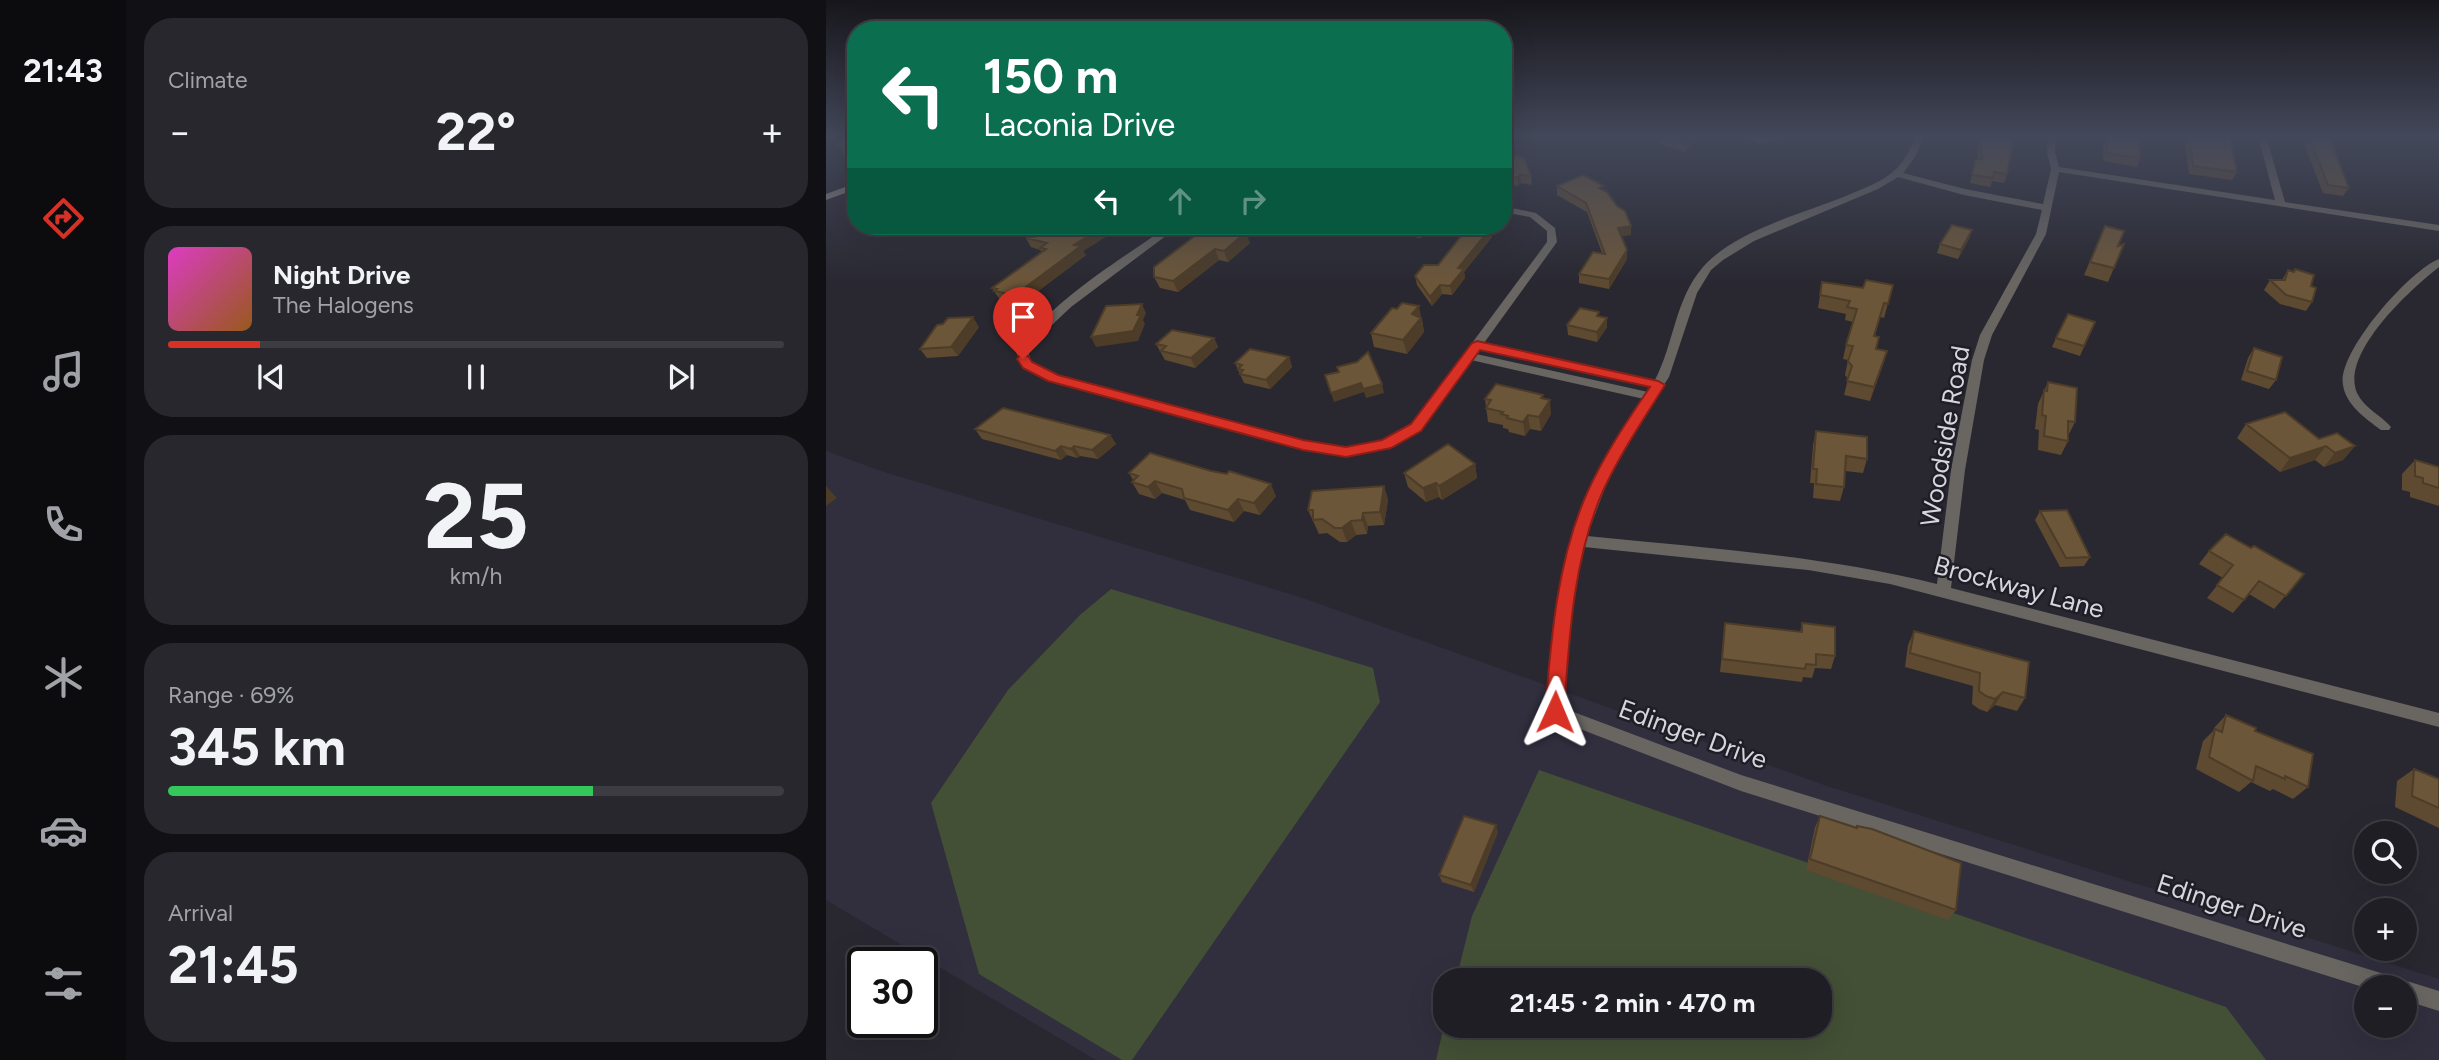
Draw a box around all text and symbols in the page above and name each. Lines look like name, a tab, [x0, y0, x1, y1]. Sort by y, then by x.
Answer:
text: 150 m	[983, 46, 1118, 105]
icon: left	[868, 49, 959, 140]
text: 21:43	[23, 52, 103, 90]
text: Climate	[168, 66, 247, 94]
text: 22°	[436, 101, 516, 163]
text: Laconia Drive	[983, 106, 1175, 144]
text: −	[168, 109, 192, 155]
text: +	[760, 109, 784, 155]
icon: left	[1088, 182, 1126, 220]
icon: ahead	[1161, 182, 1199, 220]
icon: right	[1234, 182, 1272, 220]
icon: directions	[39, 194, 88, 243]
text: Night Drive	[273, 259, 410, 291]
pin	[993, 287, 1053, 359]
text: The Halogens	[273, 291, 414, 319]
icon: arrive	[1004, 298, 1042, 336]
street label: Woodside Road	[1913, 343, 1977, 529]
icon: music	[39, 347, 88, 396]
icon: previous	[252, 358, 290, 396]
icon: pause	[457, 358, 495, 396]
icon: next	[662, 358, 700, 396]
text: 25	[423, 462, 529, 571]
icon: phone	[39, 500, 88, 549]
street label: Brockway Lane	[1930, 549, 2108, 625]
text: km/h	[450, 562, 502, 590]
icon: climate	[39, 653, 88, 702]
position arrow	[1518, 675, 1592, 749]
text: Range · 69%	[168, 681, 294, 709]
street label: Edinger Drive	[1614, 692, 1772, 776]
text: 345 km	[168, 716, 346, 778]
icon: car	[39, 806, 88, 855]
map controls	[2354, 821, 2417, 1038]
button: search	[2354, 821, 2417, 884]
street label: Edinger Drive	[2153, 867, 2311, 945]
button: +	[2354, 898, 2417, 961]
text: Arrival	[168, 899, 233, 927]
text: 21:45	[168, 934, 299, 996]
speed limit sign: 30	[847, 947, 938, 1038]
icon: filters	[39, 959, 88, 1008]
button: −	[2354, 975, 2417, 1038]
text: 21:45 · 2 min · 470 m	[1510, 987, 1755, 1019]

